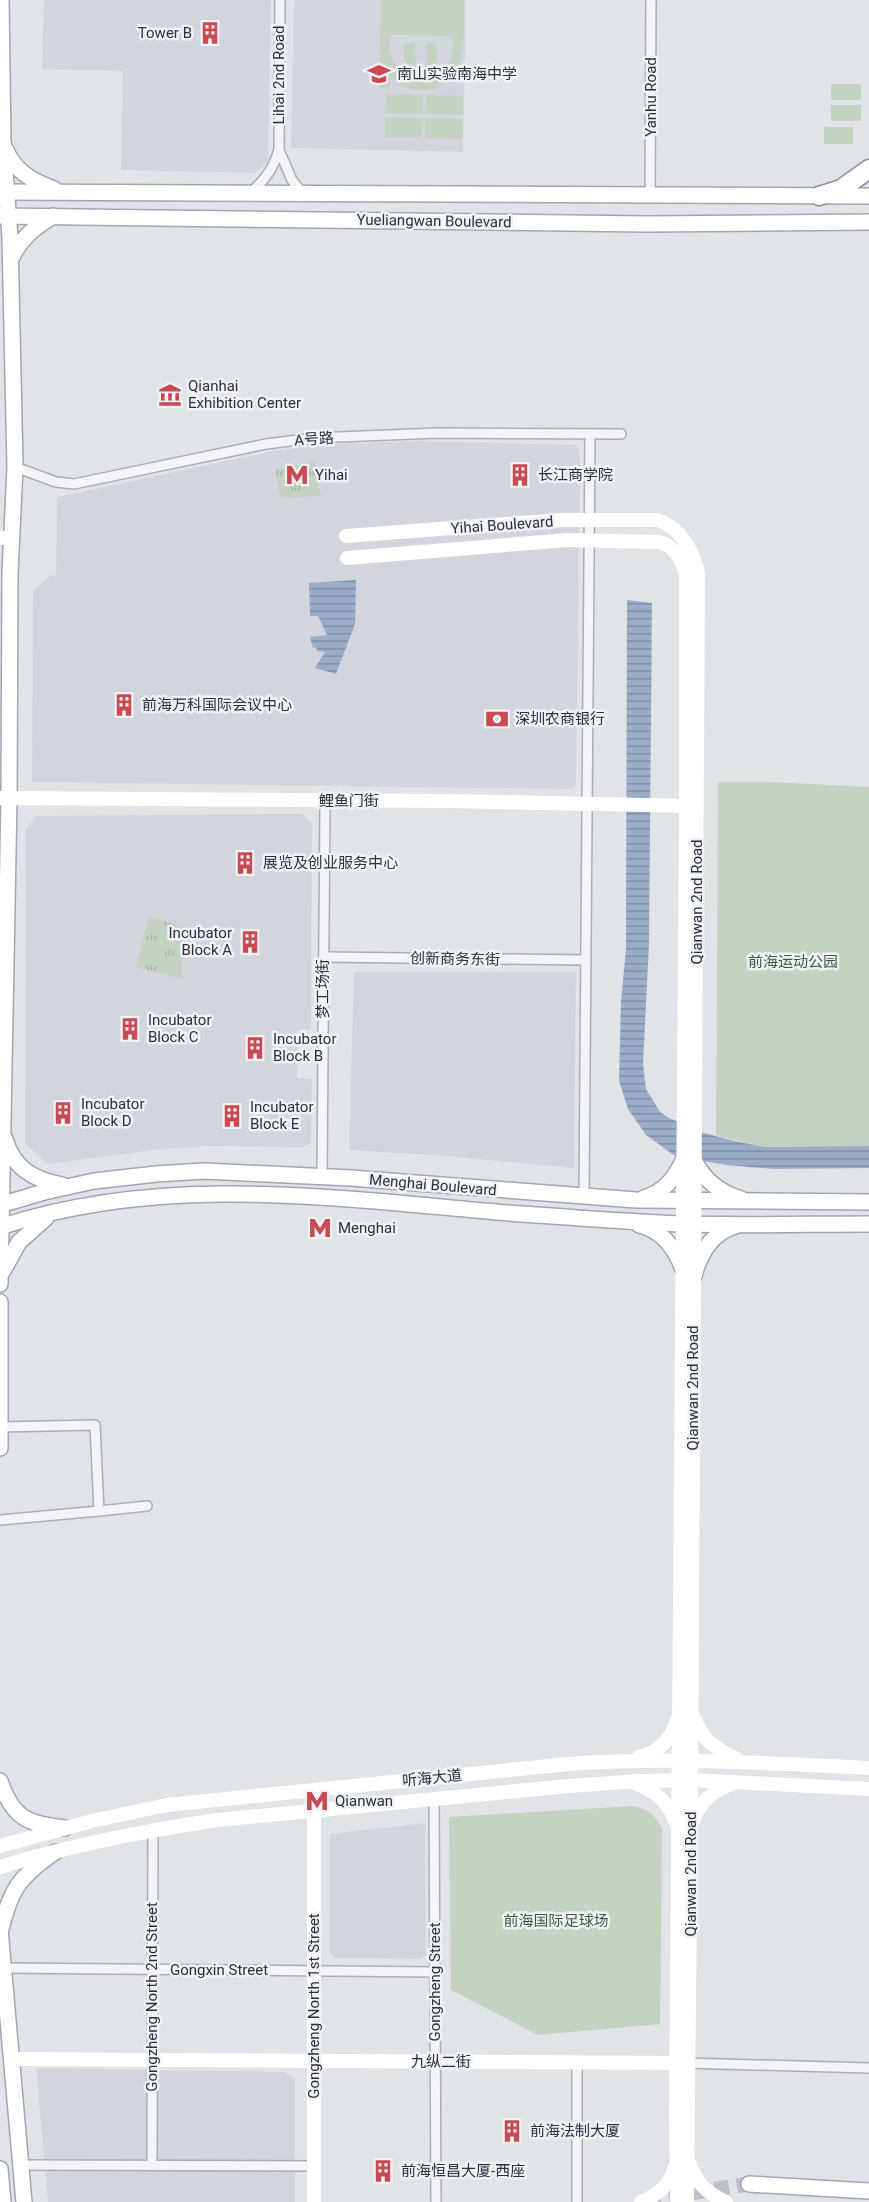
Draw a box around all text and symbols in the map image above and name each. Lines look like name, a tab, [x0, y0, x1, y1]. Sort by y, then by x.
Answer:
building icon: Tower B	[197, 20, 223, 46]
place label: Tower B	[138, 24, 192, 42]
street label: Lihai 2nd Road	[270, 26, 288, 124]
street label: Yanhu Road	[642, 57, 660, 137]
school or university icon: 南山实验南海中学	[366, 61, 392, 87]
place label: 南山实验南海中学	[397, 65, 517, 83]
street label: Yueliangwan Boulevard	[356, 211, 512, 231]
place label: Qianhai Exhibition Center	[188, 377, 301, 412]
museum icon: Qianhai Exhibition Center	[157, 382, 183, 408]
street label: A号路	[294, 429, 334, 449]
metro station icon: Yihai	[284, 462, 310, 488]
building icon: 长江商学院	[507, 462, 533, 488]
place label: Yihai	[315, 466, 348, 484]
place label: 长江商学院	[538, 466, 613, 484]
street label: Yihai Boulevard	[450, 512, 554, 538]
building icon: 前海万科国际会议中心	[111, 692, 137, 718]
place label: 前海万科国际会议中心	[142, 696, 292, 714]
bank icon: 深圳农商银行	[484, 706, 510, 732]
place label: 深圳农商银行	[515, 710, 605, 728]
street label: 鲤鱼门街	[319, 792, 379, 810]
street label: Qianwan 2nd Road	[688, 839, 706, 965]
building icon: 展览及创业服务中心	[232, 850, 258, 876]
place label: 展览及创业服务中心	[263, 854, 398, 872]
place label: Incubator Block A	[169, 924, 232, 959]
building icon: Incubator Block A	[237, 929, 263, 955]
street label: 创新商务东街	[410, 949, 500, 969]
park label: 前海运动公园	[748, 953, 838, 971]
street label: 梦工场街	[314, 959, 332, 1019]
place label: Incubator Block C	[148, 1011, 211, 1046]
building icon: Incubator Block C	[117, 1016, 143, 1042]
place label: Incubator Block B	[273, 1030, 336, 1065]
building icon: Incubator Block B	[242, 1035, 268, 1061]
place label: Incubator Block D	[81, 1095, 144, 1130]
place label: Incubator Block E	[250, 1098, 313, 1133]
building icon: Incubator Block D	[50, 1100, 76, 1126]
building icon: Incubator Block E	[219, 1103, 245, 1129]
street label: Menghai Boulevard	[368, 1170, 498, 1200]
metro station icon: Menghai	[307, 1215, 333, 1241]
place label: Menghai	[338, 1219, 396, 1237]
street label: Qianwan 2nd Road	[684, 1325, 702, 1451]
street label: 听海大道	[401, 1766, 463, 1790]
metro station icon: Qianwan	[304, 1788, 330, 1814]
place label: Qianwan	[335, 1792, 393, 1810]
street label: Qianwan 2nd Road	[682, 1811, 700, 1937]
street label: Gongzheng North 2nd Street	[143, 1902, 161, 2092]
park label: 前海国际足球场	[503, 1912, 609, 1930]
street label: Gongzheng North 1st Street	[305, 1913, 323, 2099]
street label: Gongzheng Street	[426, 1922, 444, 2042]
street label: Gongxin Street	[170, 1961, 268, 1979]
street label: 九纵二街	[411, 2053, 471, 2071]
building icon: 前海法制大厦	[499, 2118, 525, 2144]
place label: 前海法制大厦	[530, 2122, 620, 2140]
building icon: 前海恒昌大厦-西座	[370, 2158, 396, 2184]
place label: 前海恒昌大厦-西座	[401, 2162, 525, 2180]

